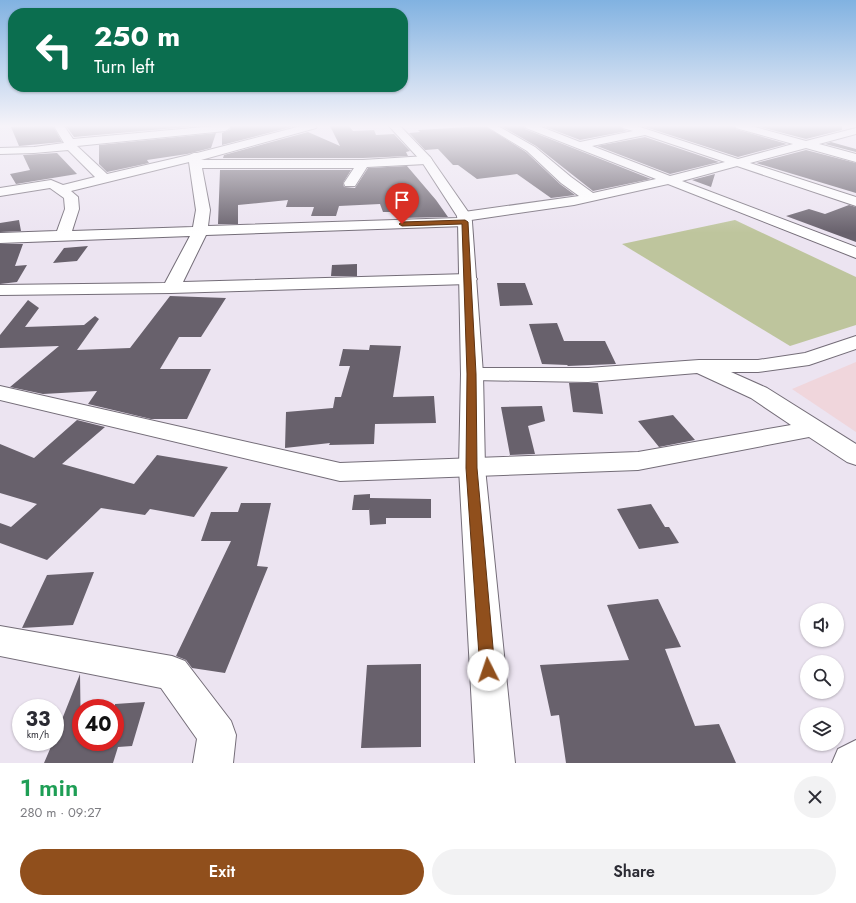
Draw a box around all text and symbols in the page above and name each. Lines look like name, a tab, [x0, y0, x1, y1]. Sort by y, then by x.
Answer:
text: 250 m	[94, 16, 180, 57]
icon: left	[28, 24, 80, 76]
text: Turn left	[94, 54, 154, 80]
pin	[385, 183, 419, 224]
icon: arrive	[391, 189, 413, 211]
map controls	[800, 603, 844, 751]
button: sound	[800, 603, 844, 647]
position arrow	[467, 649, 509, 691]
button: search	[800, 655, 844, 699]
speed limit sign: 40	[72, 699, 124, 751]
text: 33	[26, 705, 50, 734]
button: layers	[800, 707, 844, 751]
text: km/h	[27, 727, 49, 742]
text: 1 min	[20, 770, 78, 805]
button: close	[794, 776, 836, 818]
text: 280 m · 09:27	[20, 803, 101, 822]
button: Exit	[20, 849, 424, 895]
button: Share	[432, 849, 836, 895]

